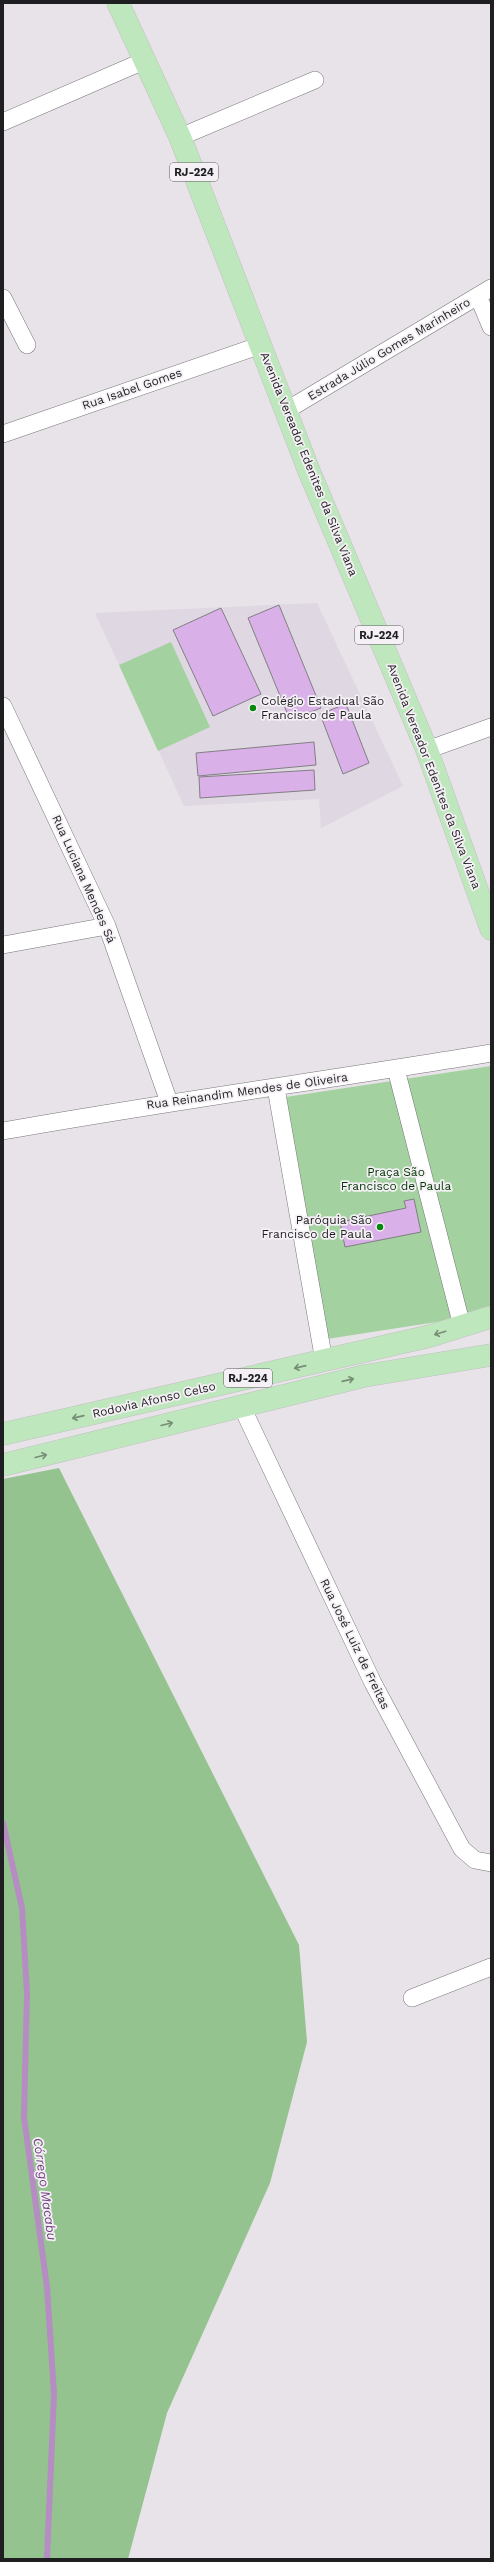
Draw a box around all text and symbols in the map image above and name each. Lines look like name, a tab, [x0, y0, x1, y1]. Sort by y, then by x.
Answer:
road number: RJ-224	[170, 163, 218, 181]
street label: Estrada Júlio Gomes Marinheiro	[305, 295, 473, 403]
street label: Avenida Vereador Edenites da Silva Viana	[257, 350, 361, 578]
street label: Rua Isabel Gomes	[80, 365, 184, 413]
road number: RJ-224	[355, 626, 403, 644]
street label: Avenida Vereador Edenites da Silva Viana	[384, 661, 484, 891]
place label: Colégio Estadual São Francisco de Paula	[261, 694, 384, 722]
marker: Colégio Estadual São Francisco de Paula	[248, 703, 258, 713]
street label: Rua Luciana Mendes Sá	[49, 813, 119, 945]
street label: Rua Reinandim Mendes de Oliveira	[145, 1070, 349, 1112]
park label: Praça São Francisco de Paula	[341, 1165, 451, 1193]
place label: Paróquia São Francisco de Paula	[261, 1213, 372, 1241]
marker: Paróquia São Francisco de Paula	[375, 1222, 385, 1232]
one-way arrow	[434, 1330, 447, 1337]
one-way arrow	[294, 1363, 307, 1371]
road number: RJ-224	[224, 1369, 272, 1387]
one-way arrow	[341, 1375, 354, 1383]
street label: Rodovia Afonso Celso	[91, 1379, 217, 1421]
one-way arrow	[72, 1413, 85, 1421]
one-way arrow	[160, 1420, 173, 1427]
one-way arrow	[34, 1451, 47, 1459]
street label: Rua José Luiz de Freitas	[317, 1577, 393, 1711]
water label: Córrego Macabu	[30, 2137, 60, 2241]

